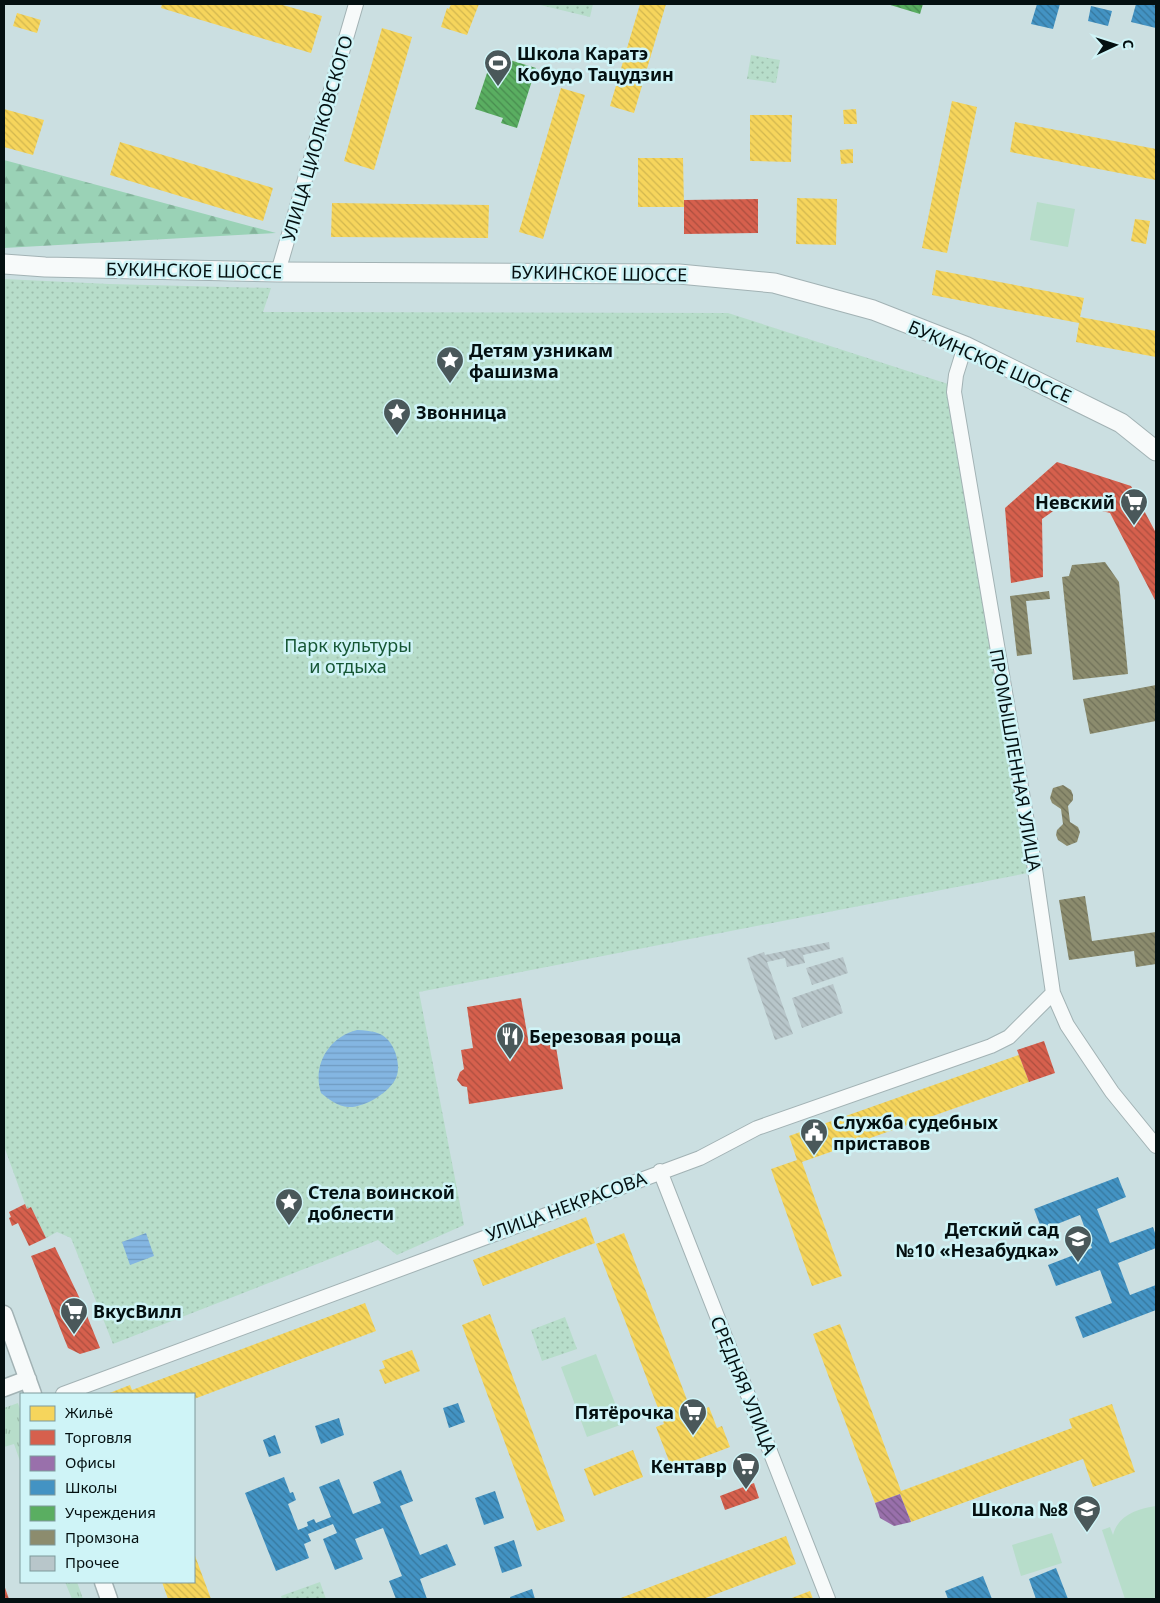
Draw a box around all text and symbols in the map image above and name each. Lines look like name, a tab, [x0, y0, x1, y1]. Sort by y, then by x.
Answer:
north arrow	[1090, 20, 1140, 70]
street label: УЛИЦА ЦИОЛКОВСКОГО	[276, 32, 358, 244]
text: С	[1119, 39, 1138, 49]
place label: Школа Каратэ Кобудо Тацудзин	[517, 41, 674, 86]
sports icon: Школа Каратэ Кобудо Тацудзин	[483, 48, 513, 87]
street label: БУКИНСКОЕ ШОССЕ	[106, 256, 282, 284]
street label: БУКИНСКОЕ ШОССЕ	[511, 259, 687, 287]
street label: БУКИНСКОЕ ШОССЕ	[905, 314, 1075, 408]
place label: Детям узникам фашизма	[469, 338, 613, 383]
place icon: Детям узникам фашизма	[435, 345, 465, 384]
place icon: Звонница	[382, 397, 412, 436]
place label: Звонница	[416, 400, 507, 424]
supermarket icon: Невский	[1119, 487, 1149, 526]
place label: Невский	[1035, 490, 1115, 514]
park label: Парк культуры и отдыха	[284, 633, 412, 678]
street label: ПРОМЫШЛЕННАЯ УЛИЦА	[985, 647, 1047, 874]
restaurant icon: Березовая роща	[495, 1021, 525, 1060]
place label: Березовая роща	[529, 1024, 681, 1048]
place label: Служба судебных приставов	[833, 1110, 999, 1155]
public building icon: Служба судебных приставов	[799, 1117, 829, 1156]
street label: УЛИЦА НЕКРАСОВА	[483, 1166, 650, 1246]
place label: Стела воинской доблести	[308, 1180, 455, 1225]
place icon: Стела воинской доблести	[274, 1187, 304, 1226]
place label: Детский сад №10 «Незабудка»	[896, 1217, 1060, 1262]
school or university icon: Детский сад №10 «Незабудка»	[1063, 1224, 1093, 1263]
supermarket icon: ВкусВилл	[59, 1296, 89, 1335]
place label: ВкусВилл	[93, 1299, 182, 1323]
street label: СРЕДНЯЯ УЛИЦА	[705, 1312, 783, 1458]
legend	[20, 1393, 195, 1583]
supermarket icon: Пятёрочка	[678, 1397, 708, 1436]
place label: Пятёрочка	[575, 1400, 674, 1424]
text: Жильё	[65, 1402, 113, 1422]
text: Торговля	[65, 1427, 132, 1447]
supermarket icon: Кентавр	[731, 1451, 761, 1490]
text: Офисы	[65, 1452, 116, 1472]
place label: Кентавр	[651, 1454, 727, 1478]
text: Школы	[65, 1477, 117, 1497]
school or university icon: Школа №8	[1072, 1494, 1102, 1533]
place label: Школа №8	[971, 1497, 1068, 1521]
text: Учреждения	[65, 1502, 156, 1522]
text: Промзона	[65, 1527, 139, 1547]
text: Прочее	[65, 1552, 119, 1572]

